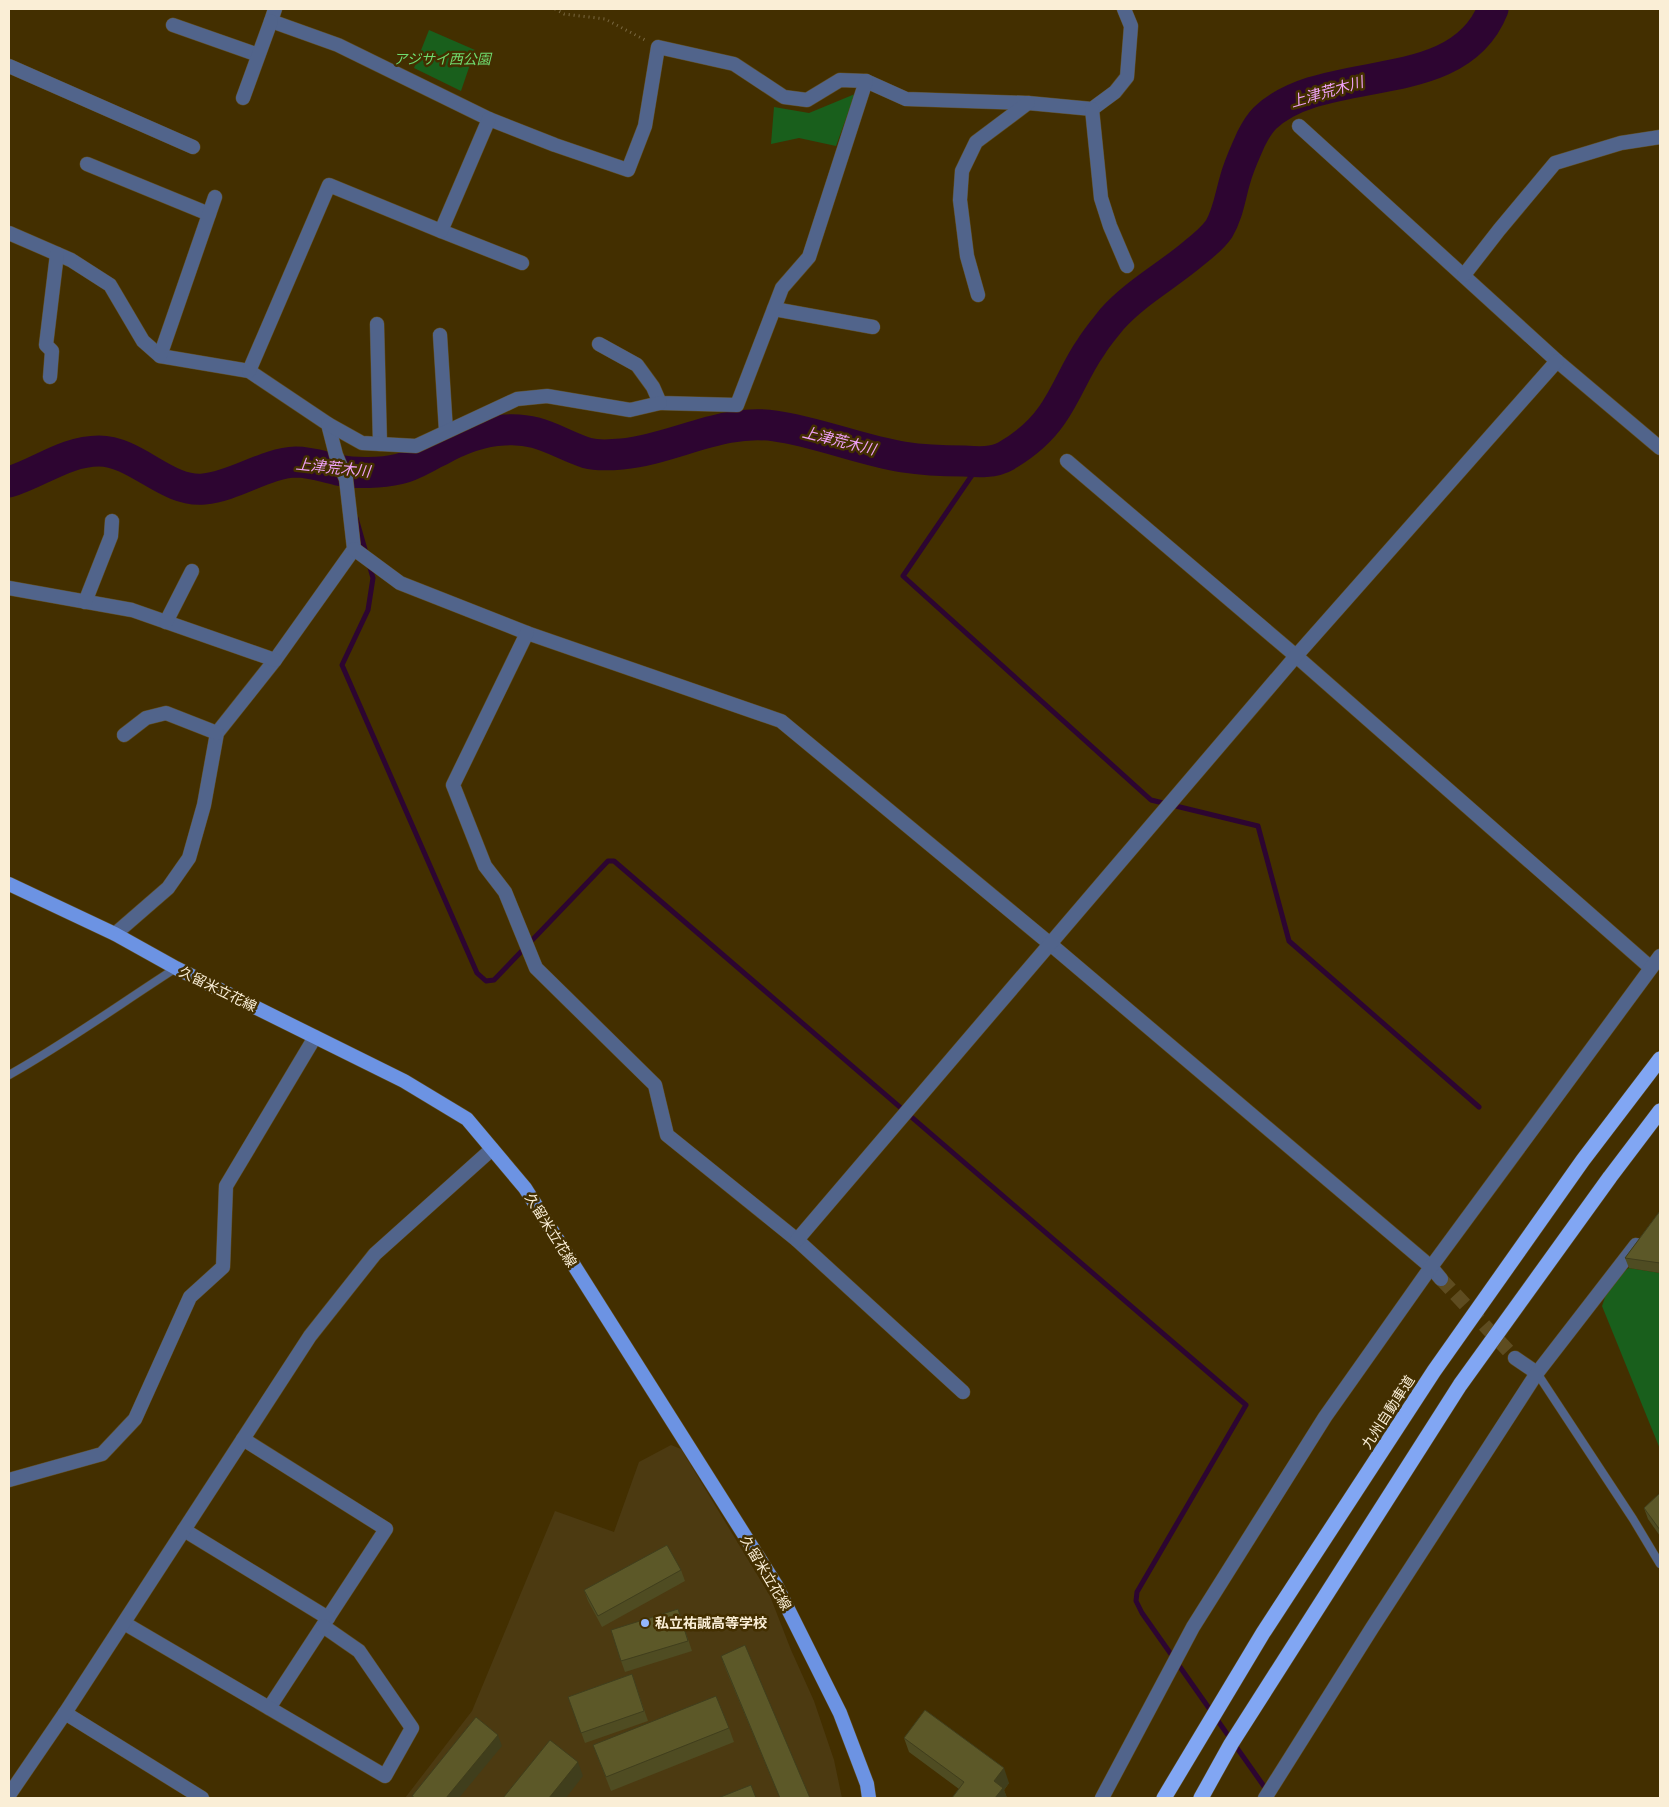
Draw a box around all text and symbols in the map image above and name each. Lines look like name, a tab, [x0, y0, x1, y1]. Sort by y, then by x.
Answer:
park label: アジサイ西公園	[393, 48, 493, 68]
water label: 上津荒木川	[1287, 69, 1368, 112]
water label: 上津荒木川	[800, 419, 880, 460]
water label: 上津荒木川	[295, 451, 374, 482]
street label: 久留米立花線	[176, 961, 261, 1016]
street label: 久留米立花線	[521, 1189, 583, 1270]
street label: 九州自動車道	[1356, 1371, 1418, 1452]
street label: 久留米立花線	[737, 1531, 797, 1614]
place label: 私立祐誠高等学校	[655, 1612, 767, 1632]
marker: 私立祐誠高等学校	[639, 1617, 651, 1629]

